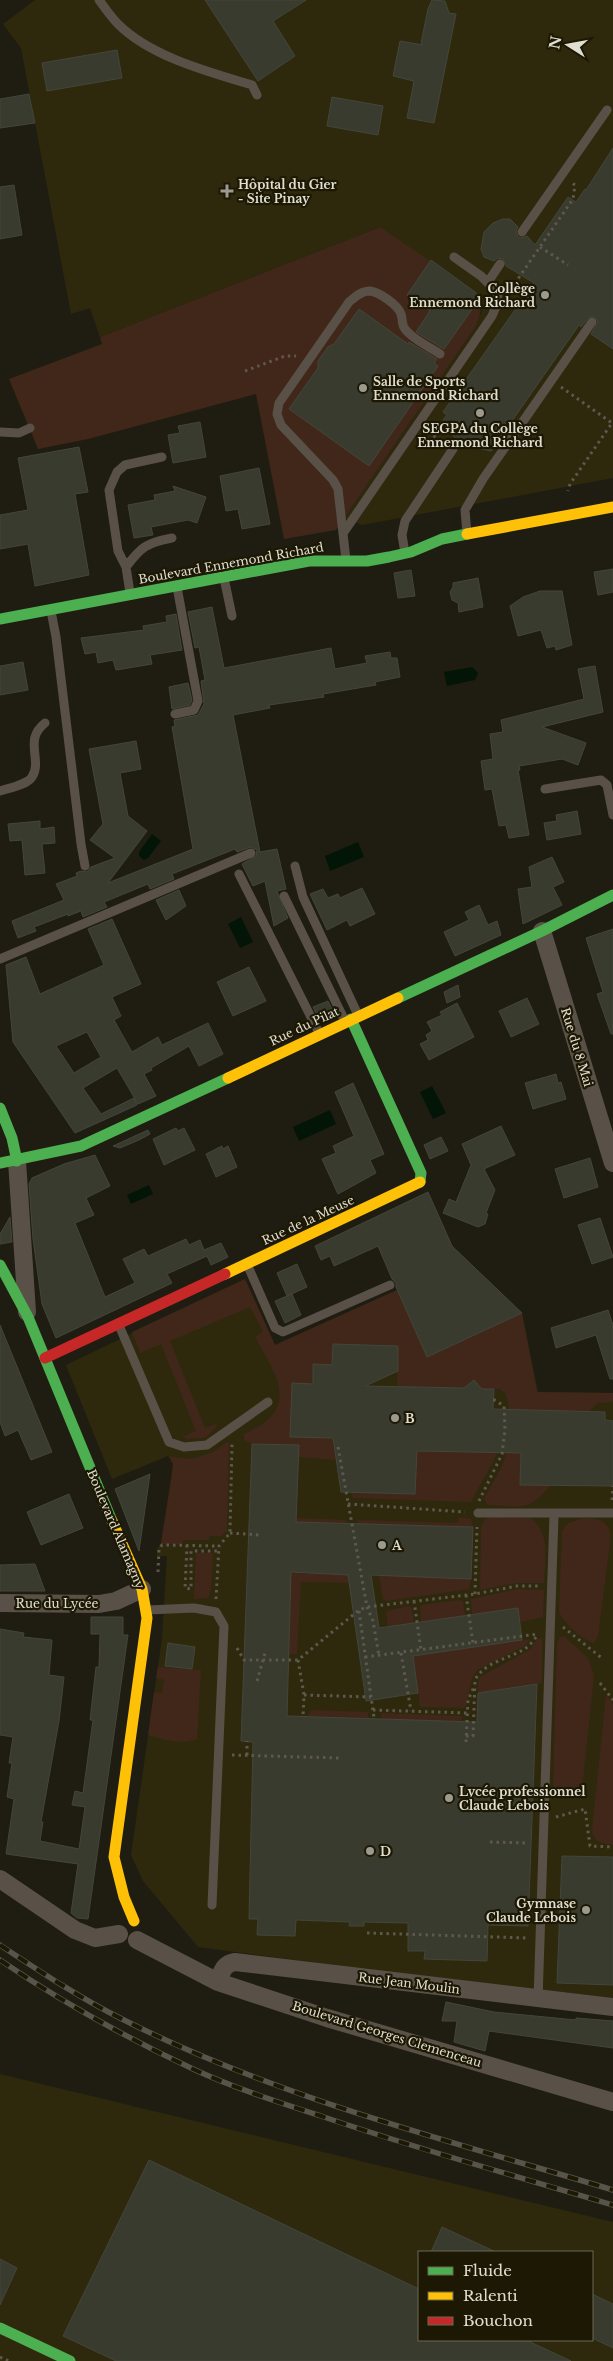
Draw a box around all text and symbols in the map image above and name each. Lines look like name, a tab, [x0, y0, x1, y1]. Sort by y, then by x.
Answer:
north arrow	[543, 20, 593, 70]
text: N	[545, 34, 565, 51]
place label: Hôpital du Gier - Site Pinay	[238, 177, 336, 206]
marker: Hôpital du Gier - Site Pinay	[220, 184, 234, 198]
place label: Collège Ennemond Richard	[409, 281, 536, 310]
marker: Collège Ennemond Richard	[539, 289, 551, 301]
place label: Salle de Sports Ennemond Richard	[373, 374, 499, 403]
marker: Salle de Sports Ennemond Richard	[357, 382, 369, 394]
marker: SEGPA du Collège Ennemond Richard	[474, 407, 486, 419]
place label: SEGPA du Collège Ennemond Richard	[417, 421, 543, 450]
street label: Boulevard Ennemond Richard	[137, 539, 325, 587]
street label: Rue du Pilat	[267, 1003, 341, 1049]
street label: Rue du 8 Mai	[558, 1006, 596, 1088]
street label: Rue de la Meuse	[259, 1192, 357, 1248]
place label: B	[405, 1411, 415, 1426]
marker: B	[389, 1412, 401, 1424]
street label: Boulevard Alamagny	[84, 1467, 148, 1591]
place label: A	[391, 1538, 403, 1553]
marker: A	[376, 1539, 388, 1551]
street label: Rue du Lycée	[16, 1596, 99, 1611]
place label: Lycée professionnel Claude Lebois	[459, 1784, 586, 1813]
marker: Lycée professionnel Claude Lebois	[443, 1792, 455, 1804]
place label: D	[380, 1844, 391, 1859]
marker: D	[364, 1845, 376, 1857]
place label: Gymnase Claude Lebois	[486, 1896, 576, 1925]
marker: Gymnase Claude Lebois	[580, 1904, 592, 1916]
street label: Rue Jean Moulin	[357, 1969, 461, 1997]
street label: Boulevard Georges Clemenceau	[291, 1998, 483, 2070]
legend	[418, 2251, 593, 2341]
text: Fluide	[463, 2261, 512, 2280]
text: Ralenti	[463, 2286, 518, 2305]
text: Bouchon	[463, 2311, 533, 2330]

